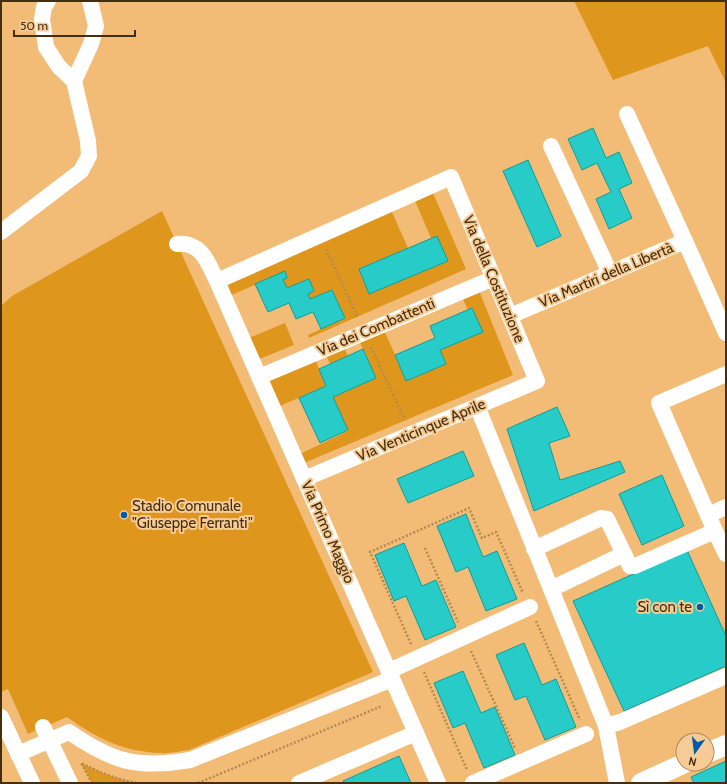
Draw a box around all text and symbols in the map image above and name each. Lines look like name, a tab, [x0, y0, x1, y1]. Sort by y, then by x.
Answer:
scale bar	[14, 12, 135, 38]
text: 50 m	[20, 18, 48, 33]
street label: Via della Costituzione	[459, 213, 529, 346]
street label: Via Martiri della Libertà	[536, 238, 677, 312]
street label: Via dei Combattenti	[314, 294, 438, 360]
street label: Via Venticinque Aprile	[354, 395, 488, 465]
street label: Via Primo Maggio	[297, 478, 359, 586]
place label: Stadio Comunale "Giuseppe Ferranti"	[132, 497, 253, 532]
marker: Stadio Comunale "Giuseppe Ferranti"	[119, 510, 129, 520]
place label: Sì con te	[637, 598, 692, 616]
marker: Sì con te	[695, 602, 705, 612]
north arrow	[675, 732, 715, 772]
text: N	[687, 754, 698, 769]

